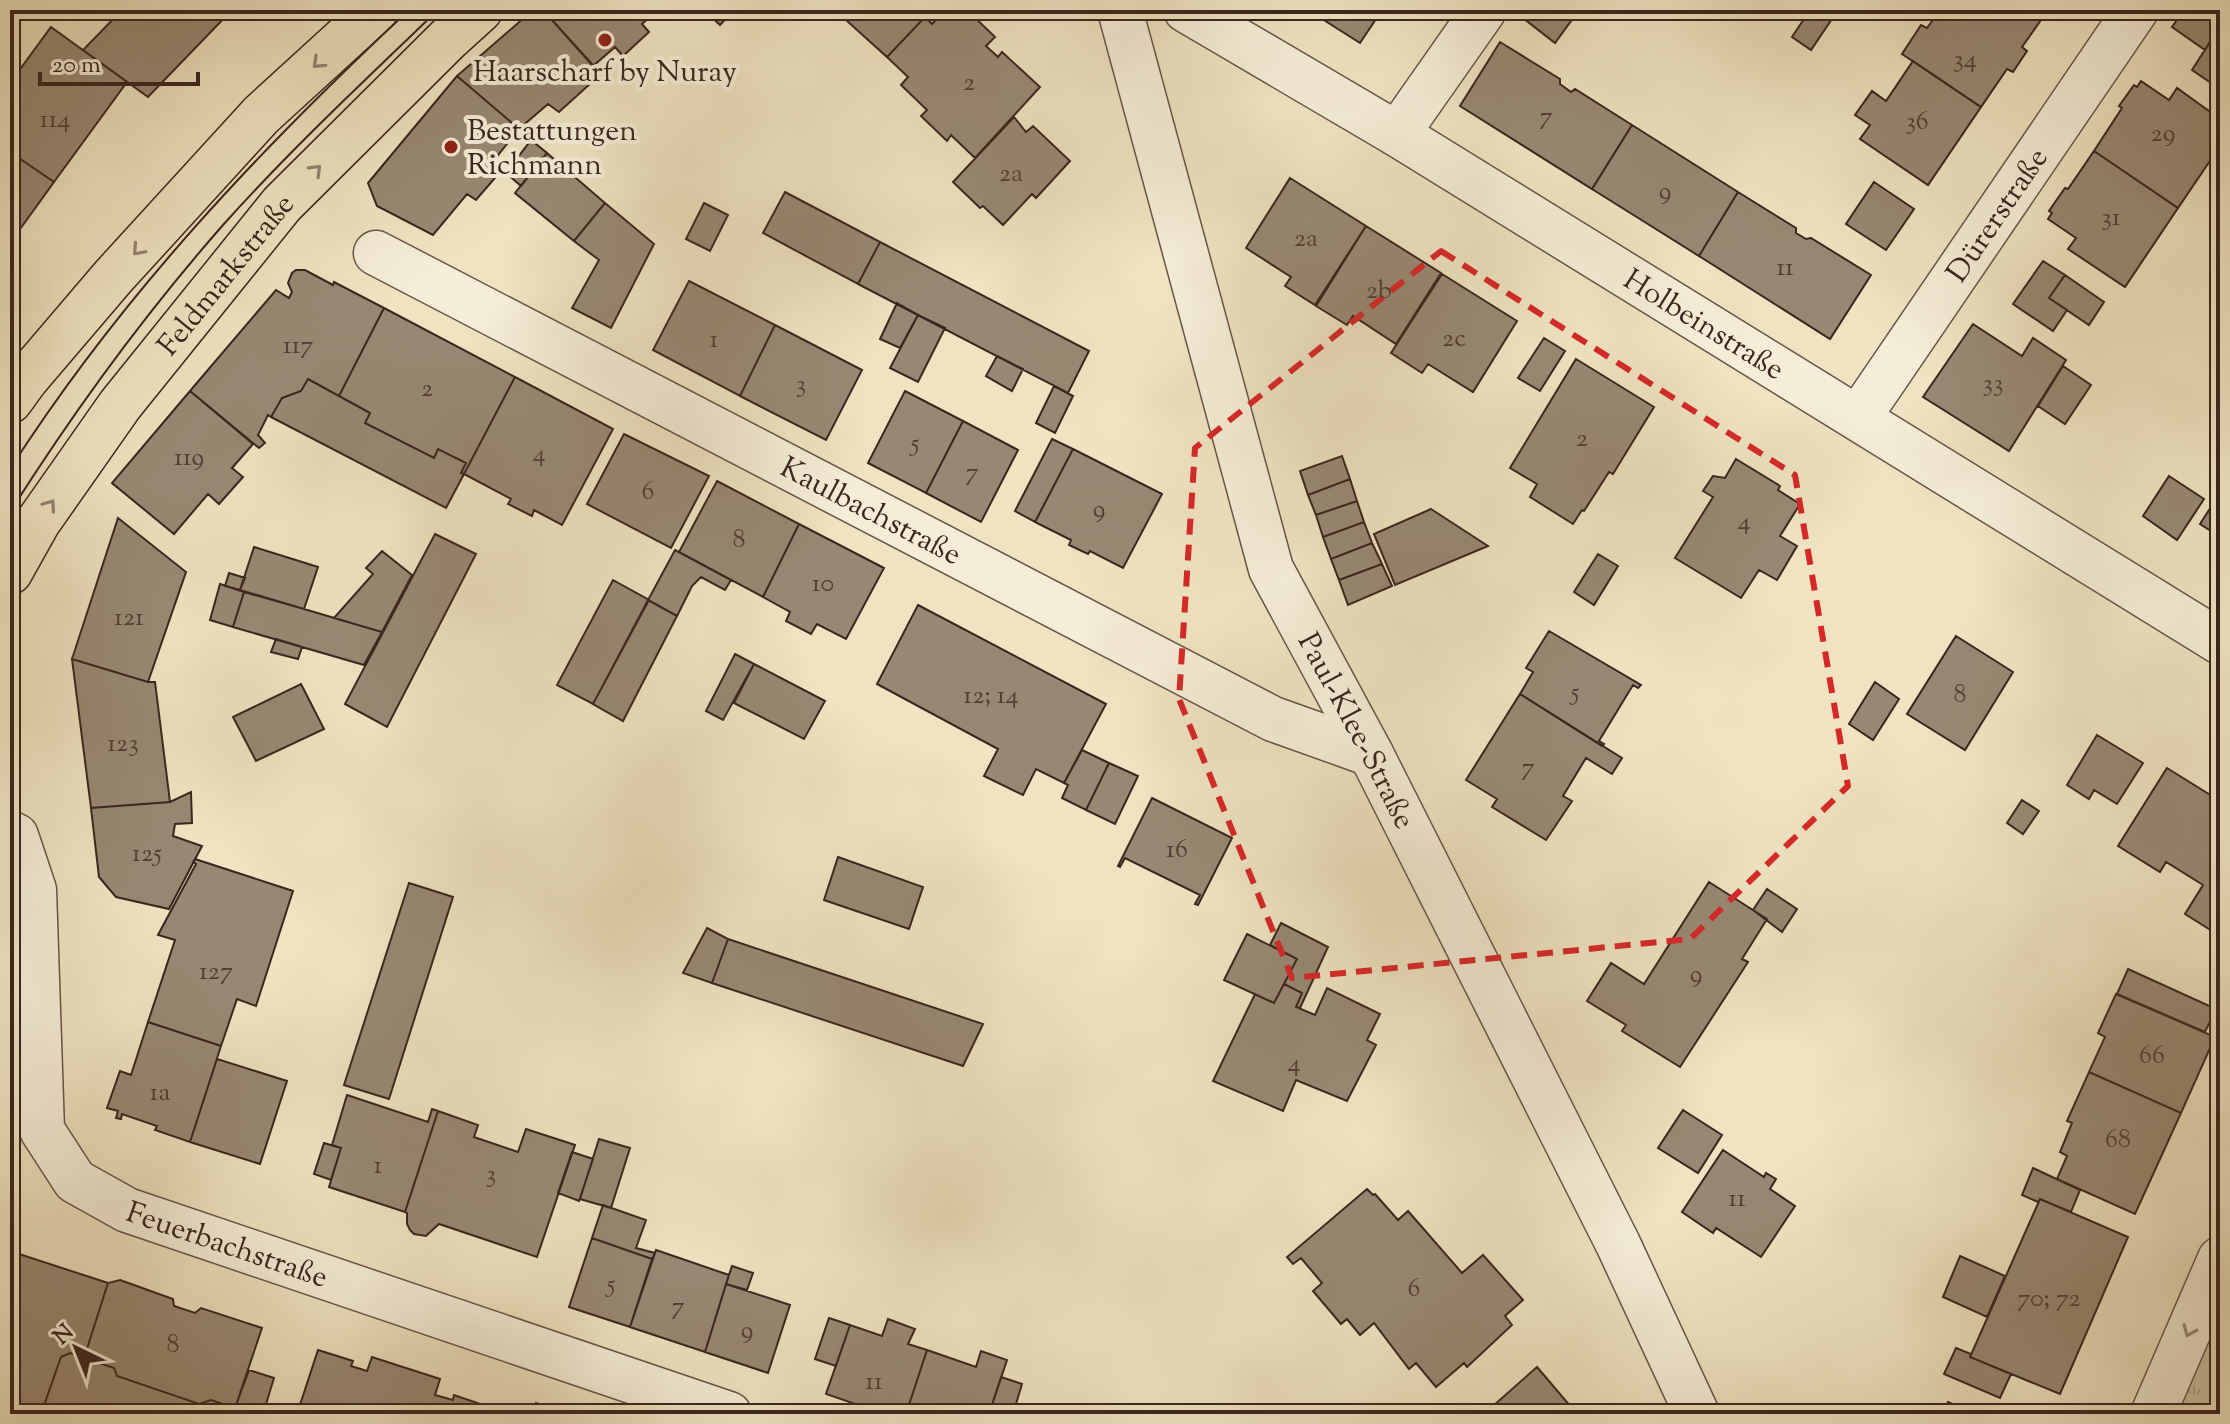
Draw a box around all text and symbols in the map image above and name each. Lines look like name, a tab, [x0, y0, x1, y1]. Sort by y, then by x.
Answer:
marker: Haarscharf by Nuray	[596, 31, 614, 49]
scale bar	[40, 36, 198, 86]
house number: 34	[1953, 42, 1977, 79]
text: 20 m	[52, 49, 101, 83]
place label: Haarscharf by Nuray	[473, 52, 737, 95]
one-way arrow	[313, 53, 328, 67]
house number: 2	[963, 65, 975, 102]
house number: 7	[1539, 99, 1553, 136]
house number: 114	[40, 102, 70, 139]
house number: 36	[1905, 104, 1929, 141]
place label: Bestattungen Richmann	[467, 111, 637, 188]
house number: 29	[2151, 116, 2175, 153]
marker: Bestattungen Richmann	[442, 138, 460, 156]
street label: Dürerstraße	[1937, 140, 2060, 292]
house number: 2a	[999, 156, 1023, 193]
one-way arrow	[307, 165, 321, 179]
house number: 9	[1659, 174, 1671, 211]
street label: Feldmarkstraße	[148, 185, 305, 366]
house number: 31	[2101, 200, 2121, 237]
house number: 2a	[1294, 221, 1318, 258]
one-way arrow	[133, 241, 148, 255]
house number: 11	[1776, 250, 1794, 287]
street label: Holbeinstraße	[1614, 260, 1792, 392]
house number: 2b	[1366, 273, 1392, 310]
house number: 2c	[1442, 321, 1466, 358]
house number: 1	[710, 322, 719, 359]
house number: 117	[283, 328, 313, 365]
house number: 33	[1982, 366, 2004, 403]
house number: 3	[796, 367, 806, 404]
house number: 2	[421, 371, 433, 408]
house number: 2	[1576, 421, 1588, 458]
house number: 5	[909, 426, 920, 463]
house number: 4	[532, 436, 546, 473]
house number: 119	[174, 440, 204, 477]
street label: Kaulbachstraße	[772, 448, 968, 577]
house number: 7	[965, 455, 979, 492]
house number: 6	[642, 474, 654, 511]
house number: 9	[1093, 492, 1105, 529]
one-way arrow	[40, 499, 55, 513]
house number: 4	[1737, 504, 1751, 541]
house number: 8	[732, 522, 746, 559]
house number: 10	[812, 566, 834, 603]
house number: 121	[114, 600, 144, 637]
street label: Paul-Klee-Straße	[1285, 626, 1424, 837]
house number: 5	[1569, 675, 1580, 712]
house number: 8	[1953, 677, 1967, 714]
house number: 12; 14	[963, 678, 1019, 715]
house number: 123	[107, 726, 139, 763]
house number: 7	[1521, 750, 1535, 787]
house number: 16	[1166, 832, 1188, 869]
house number: 125	[132, 836, 162, 873]
house number: 127	[199, 954, 233, 991]
house number: 9	[1690, 957, 1702, 994]
house number: 66	[2139, 1038, 2165, 1075]
house number: 4	[1287, 1046, 1301, 1083]
house number: 1a	[150, 1075, 170, 1112]
house number: 68	[2105, 1122, 2131, 1159]
house number: 1	[374, 1148, 383, 1185]
house number: 3	[486, 1157, 496, 1194]
house number: 11	[1728, 1181, 1746, 1218]
street label: Feuerbachstraße	[120, 1192, 333, 1300]
house number: 5	[605, 1267, 616, 1304]
house number: 6	[1408, 1271, 1420, 1308]
house number: 70; 72	[2017, 1281, 2081, 1318]
house number: 7	[671, 1289, 685, 1326]
north arrow	[36, 1308, 116, 1388]
house number: 9	[741, 1313, 753, 1350]
text: N	[47, 1318, 82, 1353]
one-way arrow	[2182, 1323, 2198, 1337]
house number: 8	[166, 1327, 180, 1364]
house number: 11	[865, 1364, 883, 1401]

